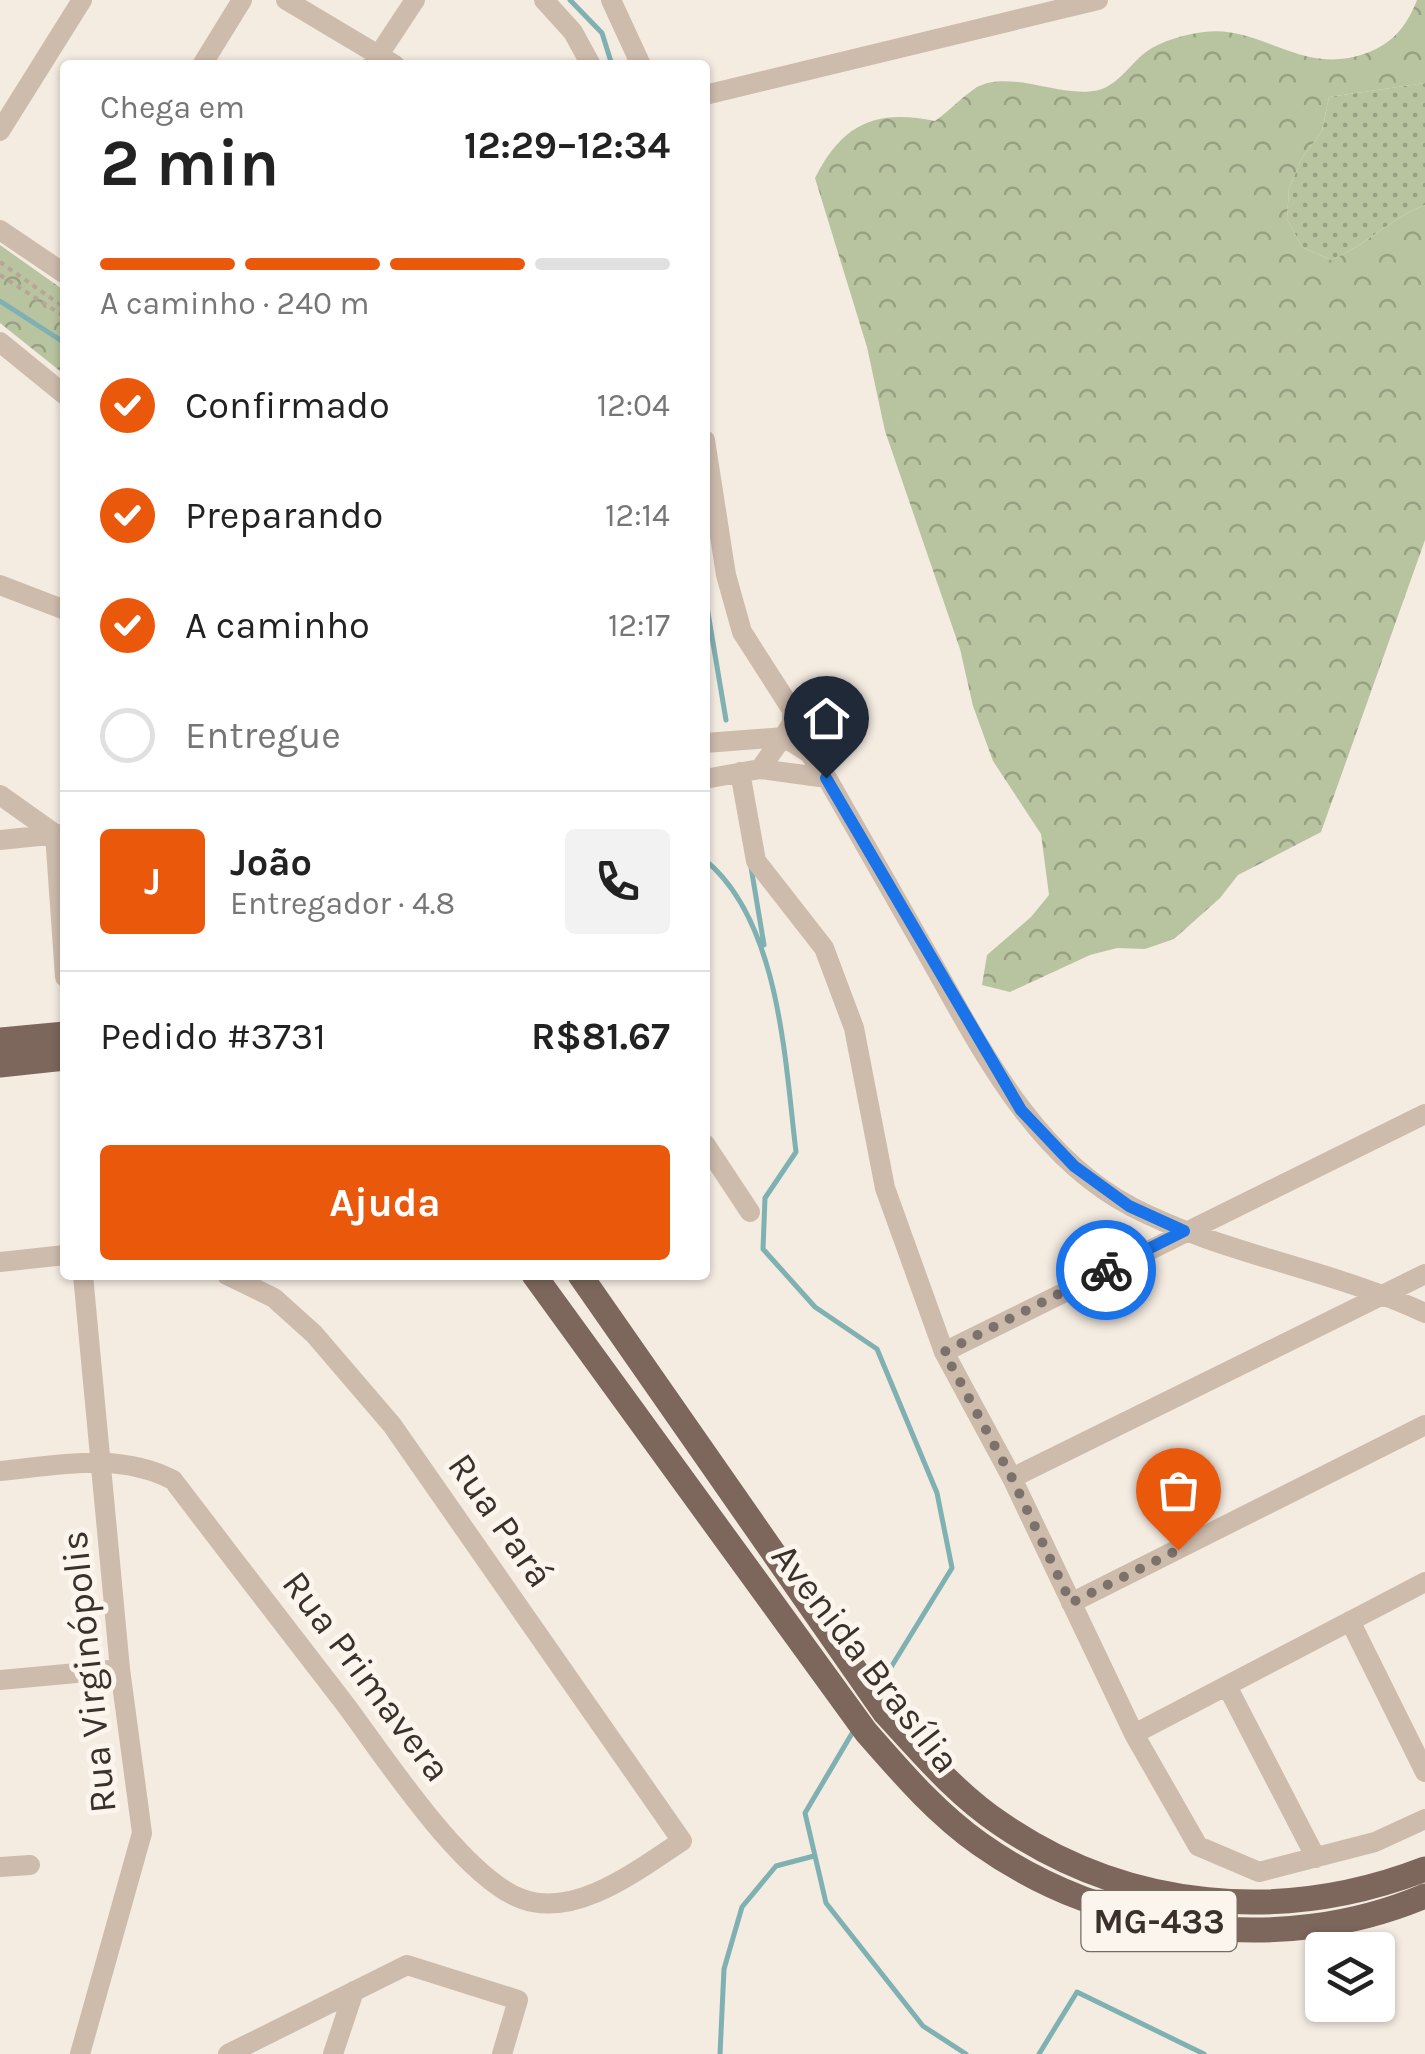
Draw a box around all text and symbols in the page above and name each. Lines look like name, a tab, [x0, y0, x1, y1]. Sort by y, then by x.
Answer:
text: Chega em	[100, 89, 245, 126]
text: 12:29–12:34	[464, 123, 670, 168]
text: 2 min	[100, 125, 279, 201]
text: A caminho · 240 m	[100, 285, 370, 322]
icon: check	[100, 378, 155, 433]
text: Confirmado	[185, 383, 390, 428]
text: 12:04	[597, 387, 670, 424]
icon: check	[100, 488, 155, 543]
text: Preparando	[185, 493, 383, 538]
text: 12:14	[605, 497, 670, 534]
icon: check	[100, 598, 155, 653]
text: A caminho	[185, 603, 370, 648]
text: 12:17	[608, 607, 670, 644]
pin	[784, 676, 869, 779]
icon: home	[799, 691, 854, 746]
text: Entregue	[185, 713, 341, 758]
button: phone	[565, 829, 670, 934]
text: João	[230, 840, 312, 885]
text: J	[144, 859, 161, 904]
text: Entregador · 4.8	[230, 885, 455, 922]
text: Pedido #3731	[100, 1014, 326, 1059]
text: R$81.67	[531, 1014, 670, 1059]
button: Ajuda	[100, 1145, 670, 1260]
courier	[1056, 1220, 1156, 1320]
icon: bike	[1079, 1243, 1134, 1298]
street label: Rua Pará	[438, 1445, 563, 1596]
pin	[1136, 1448, 1221, 1551]
icon: bag	[1151, 1463, 1206, 1518]
street label: Rua Virginópolis	[51, 1529, 126, 1815]
street label: Avenida Brasília	[762, 1535, 969, 1782]
street label: Rua Primavera	[273, 1562, 460, 1790]
road number: MG-433	[1082, 1891, 1236, 1951]
map controls	[1305, 1932, 1395, 2022]
button: layers	[1305, 1932, 1395, 2022]

